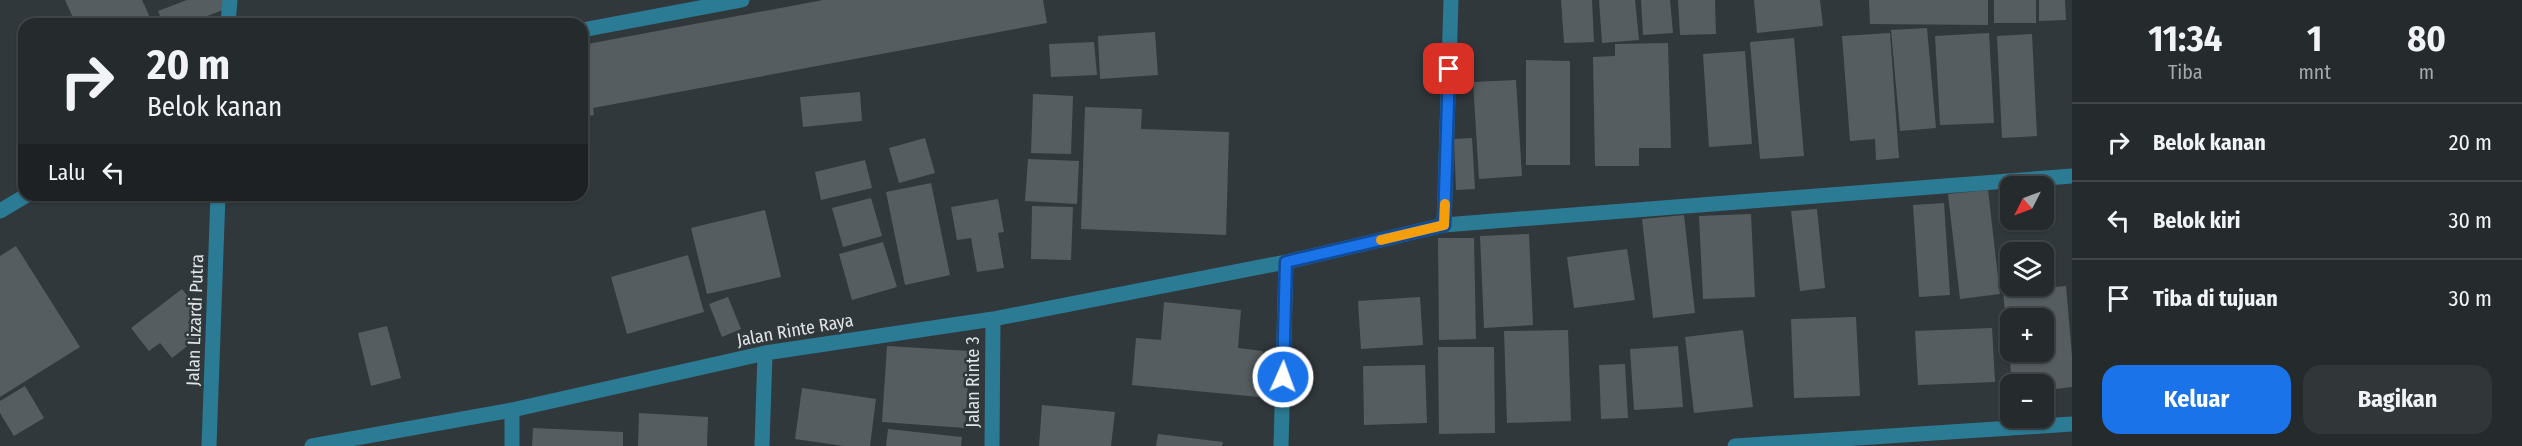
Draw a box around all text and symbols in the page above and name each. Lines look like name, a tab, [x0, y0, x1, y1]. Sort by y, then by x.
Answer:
text: 11:34	[2148, 17, 2222, 61]
text: 1	[2307, 17, 2322, 61]
text: 80	[2407, 17, 2446, 61]
text: 20 m	[147, 40, 230, 90]
icon: right	[48, 42, 126, 120]
pin	[1423, 43, 1474, 94]
icon: arrive	[1432, 52, 1465, 85]
text: Tiba	[2168, 60, 2203, 84]
text: mnt	[2298, 60, 2331, 84]
text: m	[2419, 60, 2434, 84]
text: Belok kanan	[147, 91, 282, 123]
icon: right	[2102, 126, 2135, 159]
text: Belok kanan	[2153, 129, 2266, 156]
text: 20 m	[2449, 129, 2492, 156]
icon: left	[97, 156, 130, 189]
text: Lalu	[48, 159, 85, 186]
north arrow	[2000, 176, 2054, 230]
map controls	[2000, 176, 2054, 428]
icon: left	[2102, 204, 2135, 237]
text: Belok kiri	[2153, 207, 2241, 234]
text: 30 m	[2449, 207, 2492, 234]
button: layers	[2000, 242, 2054, 296]
street label: Jalan Lizardi Putra	[182, 253, 208, 386]
icon: arrive	[2102, 282, 2135, 315]
text: Tiba di tujuan	[2153, 285, 2278, 312]
text: 30 m	[2449, 285, 2492, 312]
button: +	[2000, 308, 2054, 362]
street label: Jalan Rinte Raya	[735, 309, 855, 351]
street label: Jalan Rinte 3	[962, 336, 984, 428]
position arrow	[1251, 345, 1315, 409]
button: Keluar	[2102, 365, 2291, 434]
button: Bagikan	[2303, 365, 2492, 434]
button: −	[2000, 374, 2054, 428]

